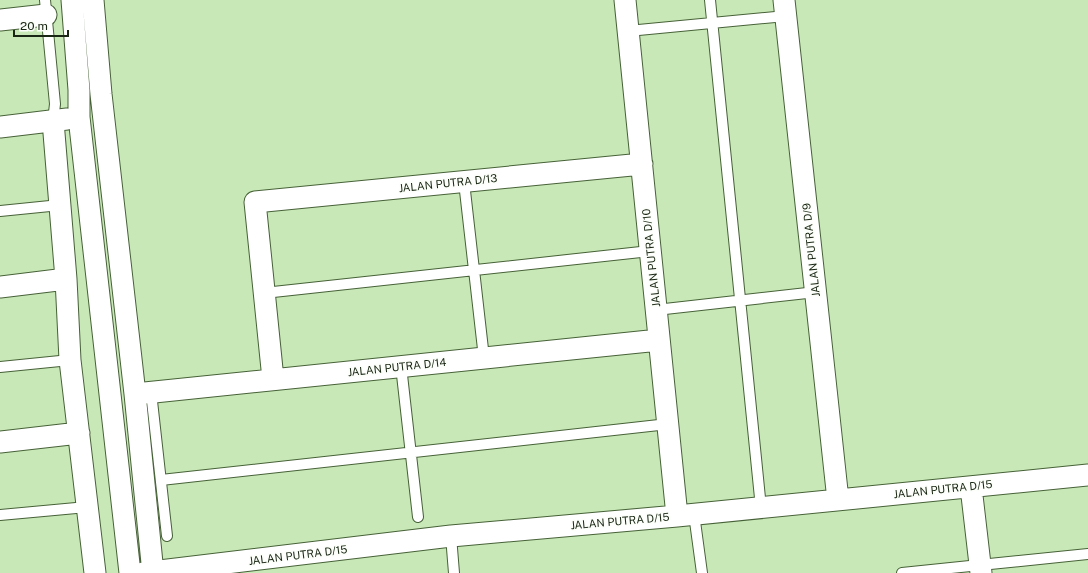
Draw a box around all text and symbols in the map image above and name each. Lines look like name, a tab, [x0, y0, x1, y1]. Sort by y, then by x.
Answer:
scale bar	[14, 12, 68, 38]
text: 20 m	[20, 19, 48, 33]
street label: JALAN PUTRA D/13	[398, 172, 498, 194]
street label: JALAN PUTRA D/9	[800, 202, 822, 298]
street label: JALAN PUTRA D/10	[640, 208, 662, 308]
street label: JALAN PUTRA D/14	[347, 356, 447, 378]
street label: JALAN PUTRA D/15	[893, 478, 993, 500]
street label: JALAN PUTRA D/15	[570, 511, 670, 531]
street label: JALAN PUTRA D/15	[248, 543, 348, 567]

